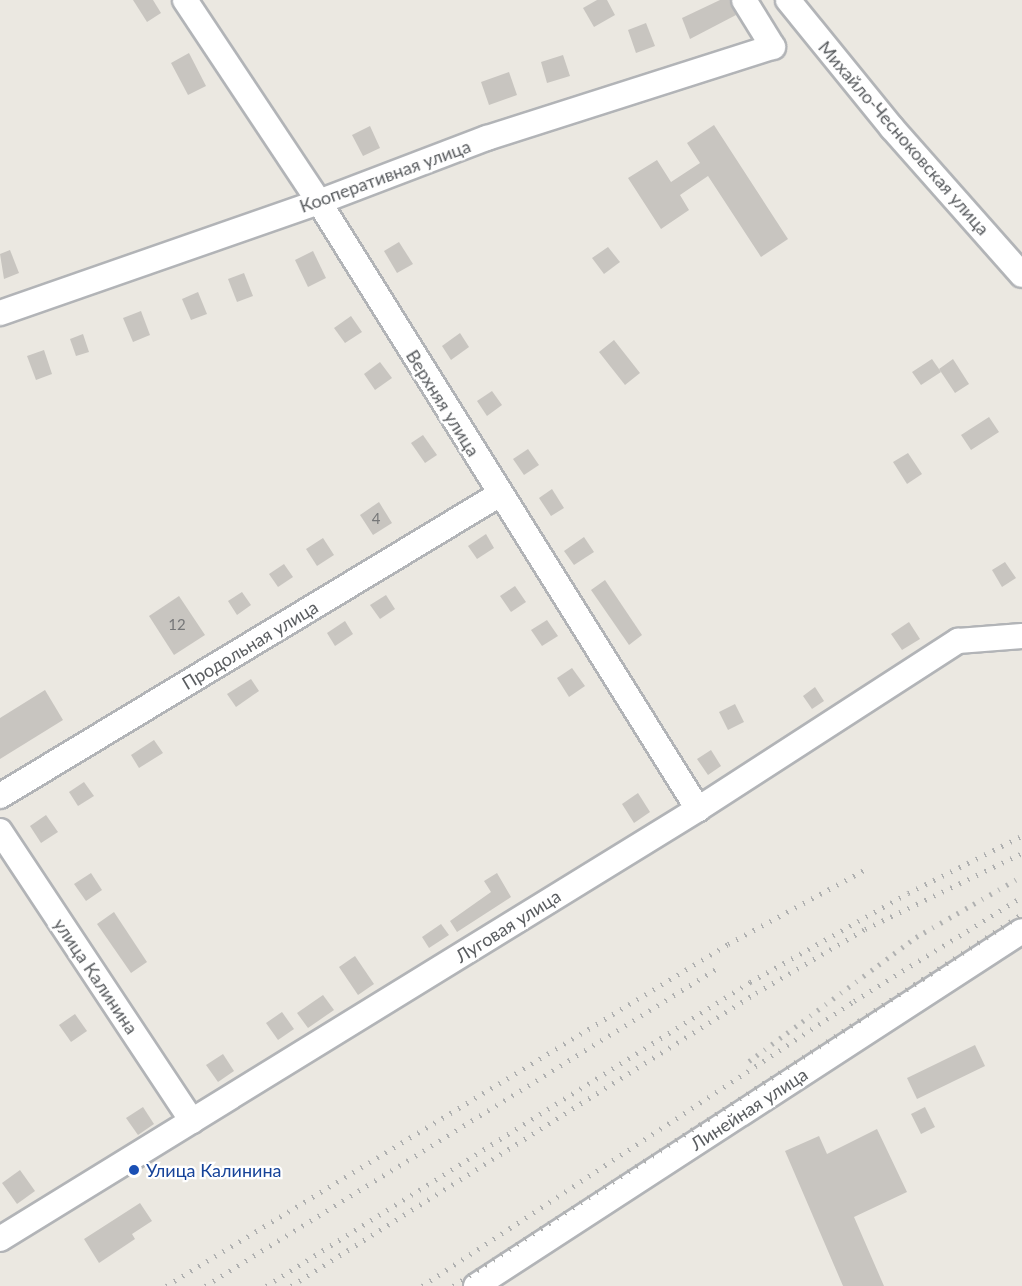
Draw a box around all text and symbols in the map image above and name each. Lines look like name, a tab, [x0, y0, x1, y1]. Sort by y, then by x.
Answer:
street label: Михайло-Чесноковская улица	[814, 37, 994, 239]
street label: Кооперативная улица	[297, 135, 473, 217]
street label: Верхняя улица	[402, 346, 484, 460]
house number: 4	[372, 510, 380, 528]
street label: Продольная улица	[178, 596, 322, 694]
house number: 12	[168, 616, 186, 634]
street label: Луговая улица	[451, 885, 565, 967]
street label: улица Калинина	[49, 914, 143, 1038]
street label: Линейная улица	[687, 1063, 811, 1155]
place label: Улица Калинина	[146, 1159, 281, 1181]
marker: Улица Калинина	[127, 1163, 141, 1177]

